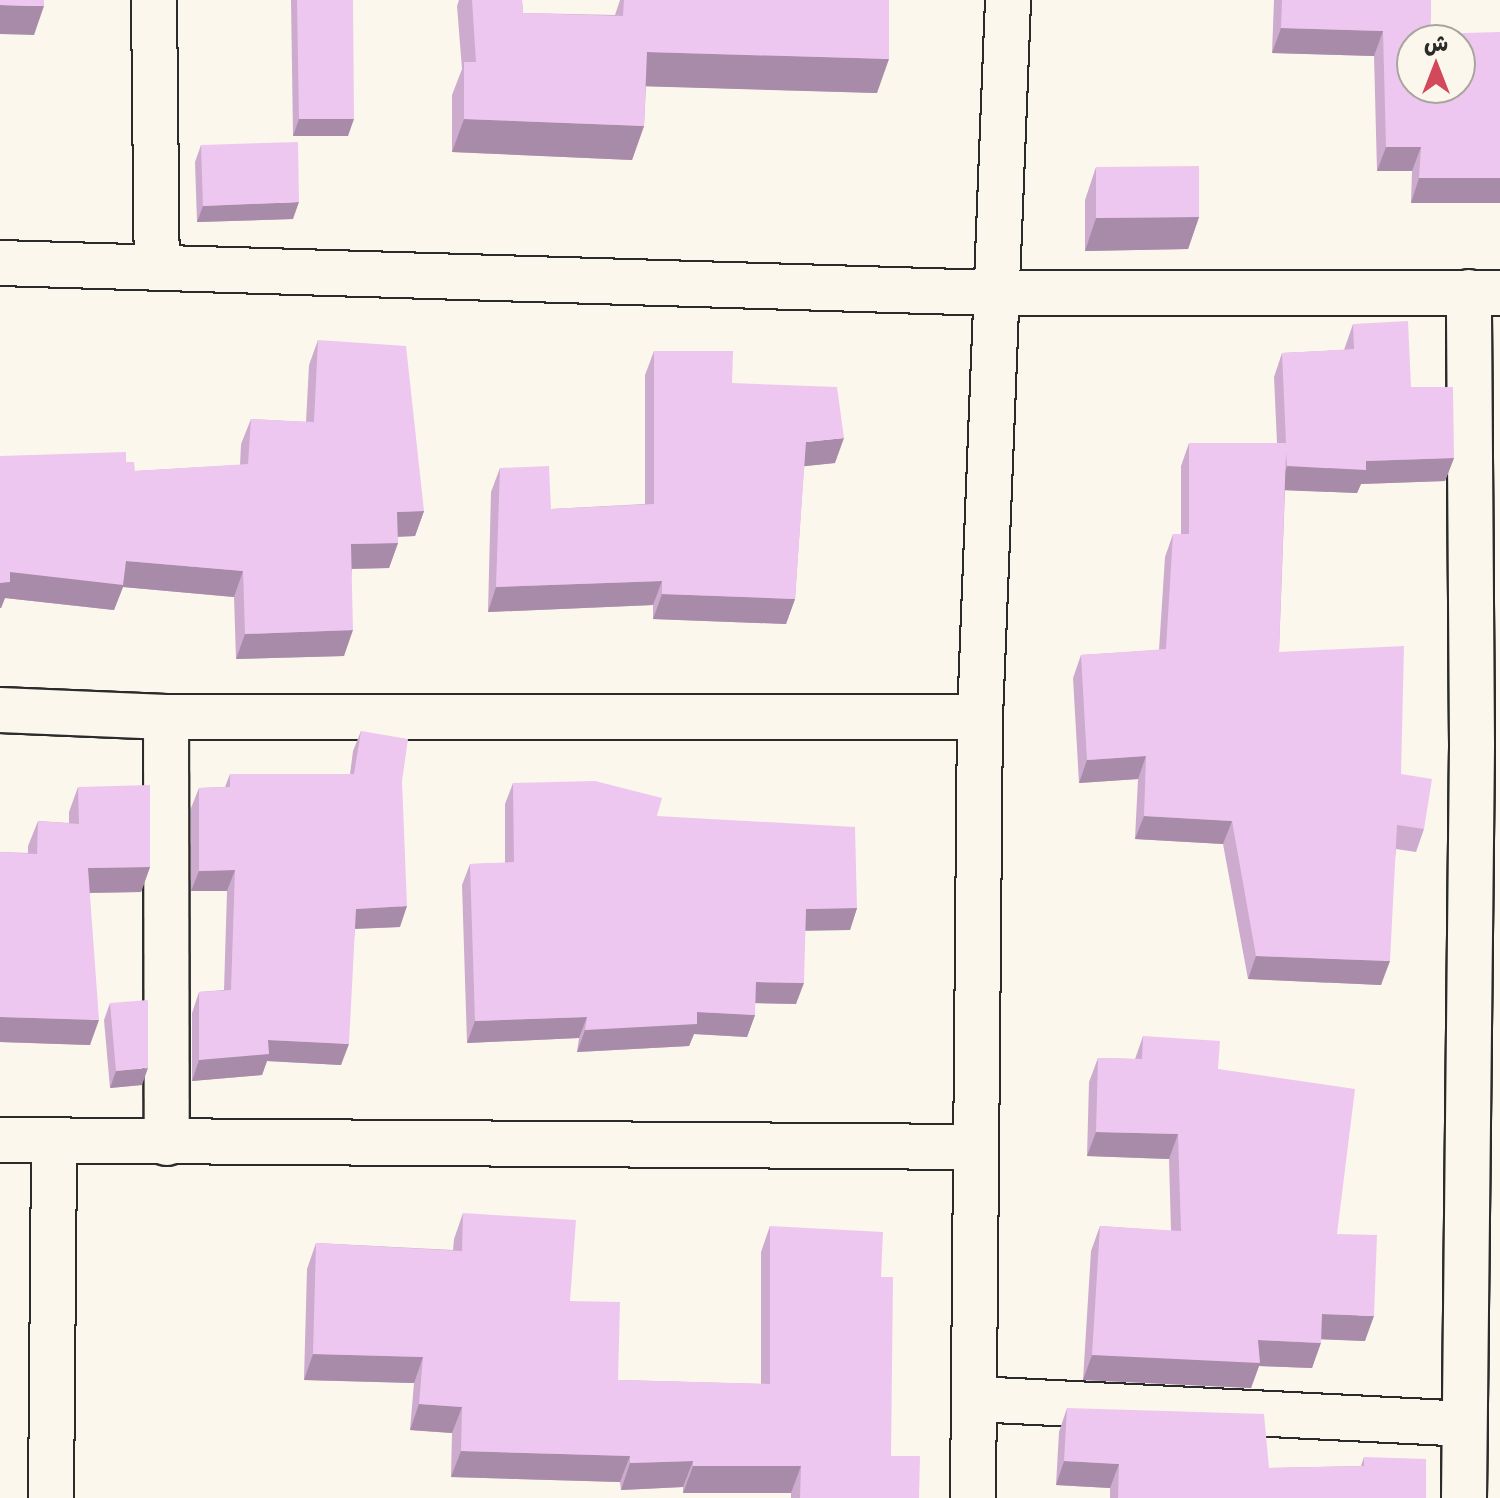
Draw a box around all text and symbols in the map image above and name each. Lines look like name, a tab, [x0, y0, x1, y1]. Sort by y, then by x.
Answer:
north arrow	[1396, 24, 1476, 104]
text: ش	[1424, 25, 1448, 58]

